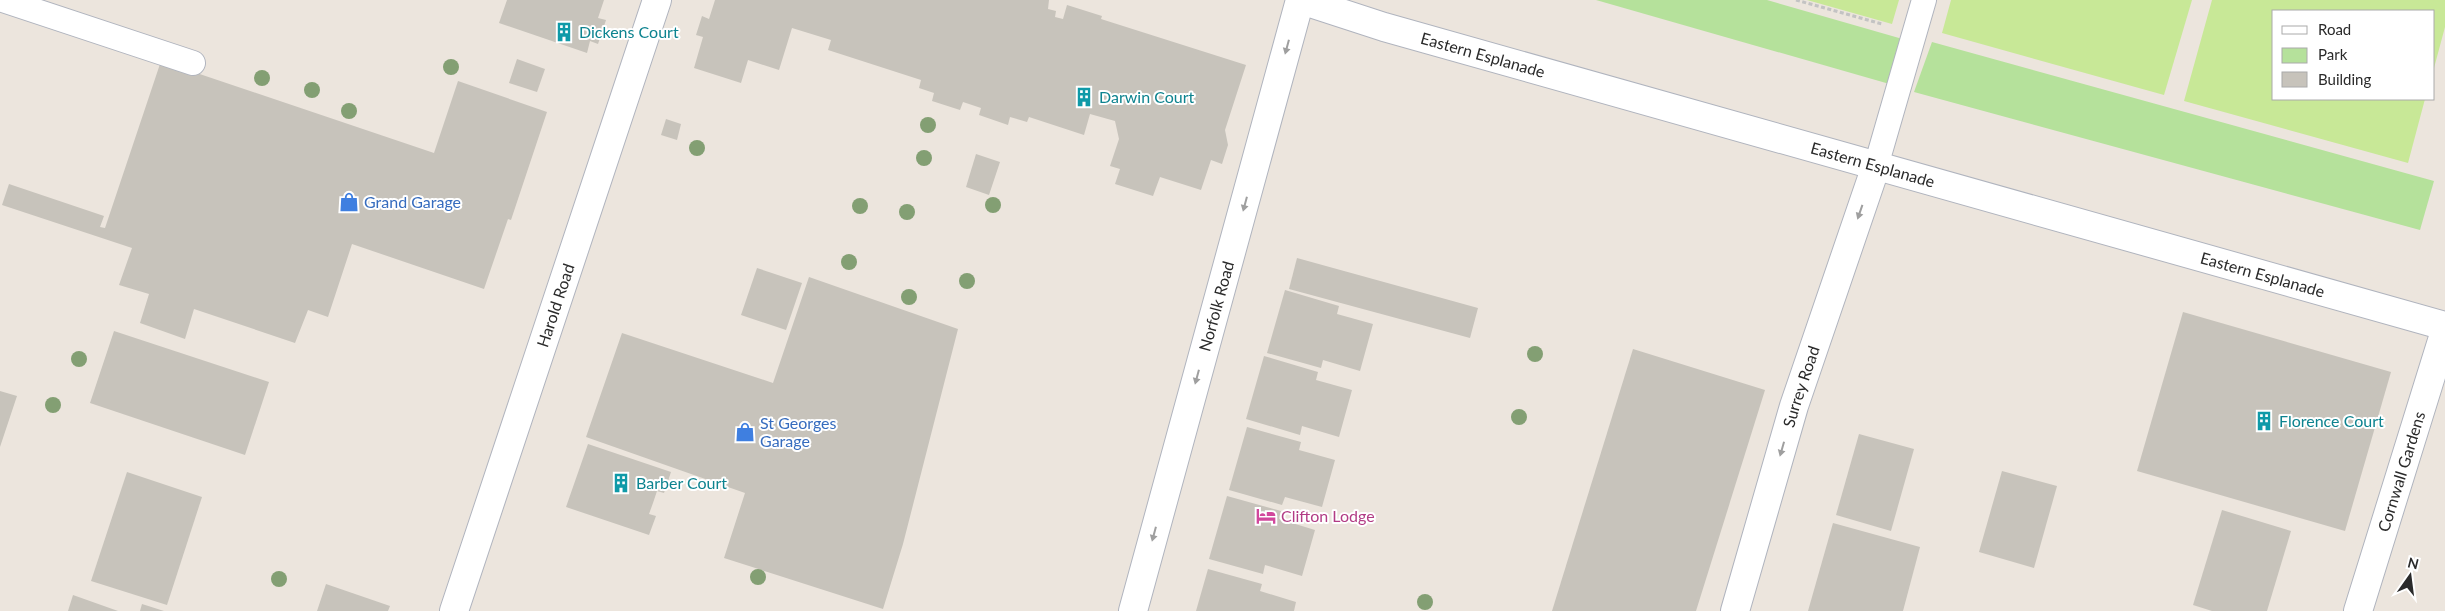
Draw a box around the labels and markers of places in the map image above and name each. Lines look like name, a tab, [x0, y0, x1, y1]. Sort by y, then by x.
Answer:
building icon: Dickens Court	[553, 21, 575, 43]
place label: Dickens Court	[579, 22, 679, 41]
building icon: Darwin Court	[1073, 86, 1095, 108]
place label: Darwin Court	[1099, 87, 1195, 106]
shop icon: Grand Garage	[338, 191, 360, 213]
place label: Grand Garage	[364, 192, 461, 211]
building icon: Florence Court	[2253, 410, 2275, 432]
place label: Florence Court	[2279, 411, 2384, 430]
place label: St Georges Garage	[760, 413, 837, 450]
shop icon: St Georges Garage	[734, 421, 756, 443]
building icon: Barber Court	[610, 472, 632, 494]
place label: Barber Court	[636, 473, 727, 492]
hotel icon: Clifton Lodge	[1255, 505, 1277, 527]
place label: Clifton Lodge	[1281, 506, 1375, 525]

